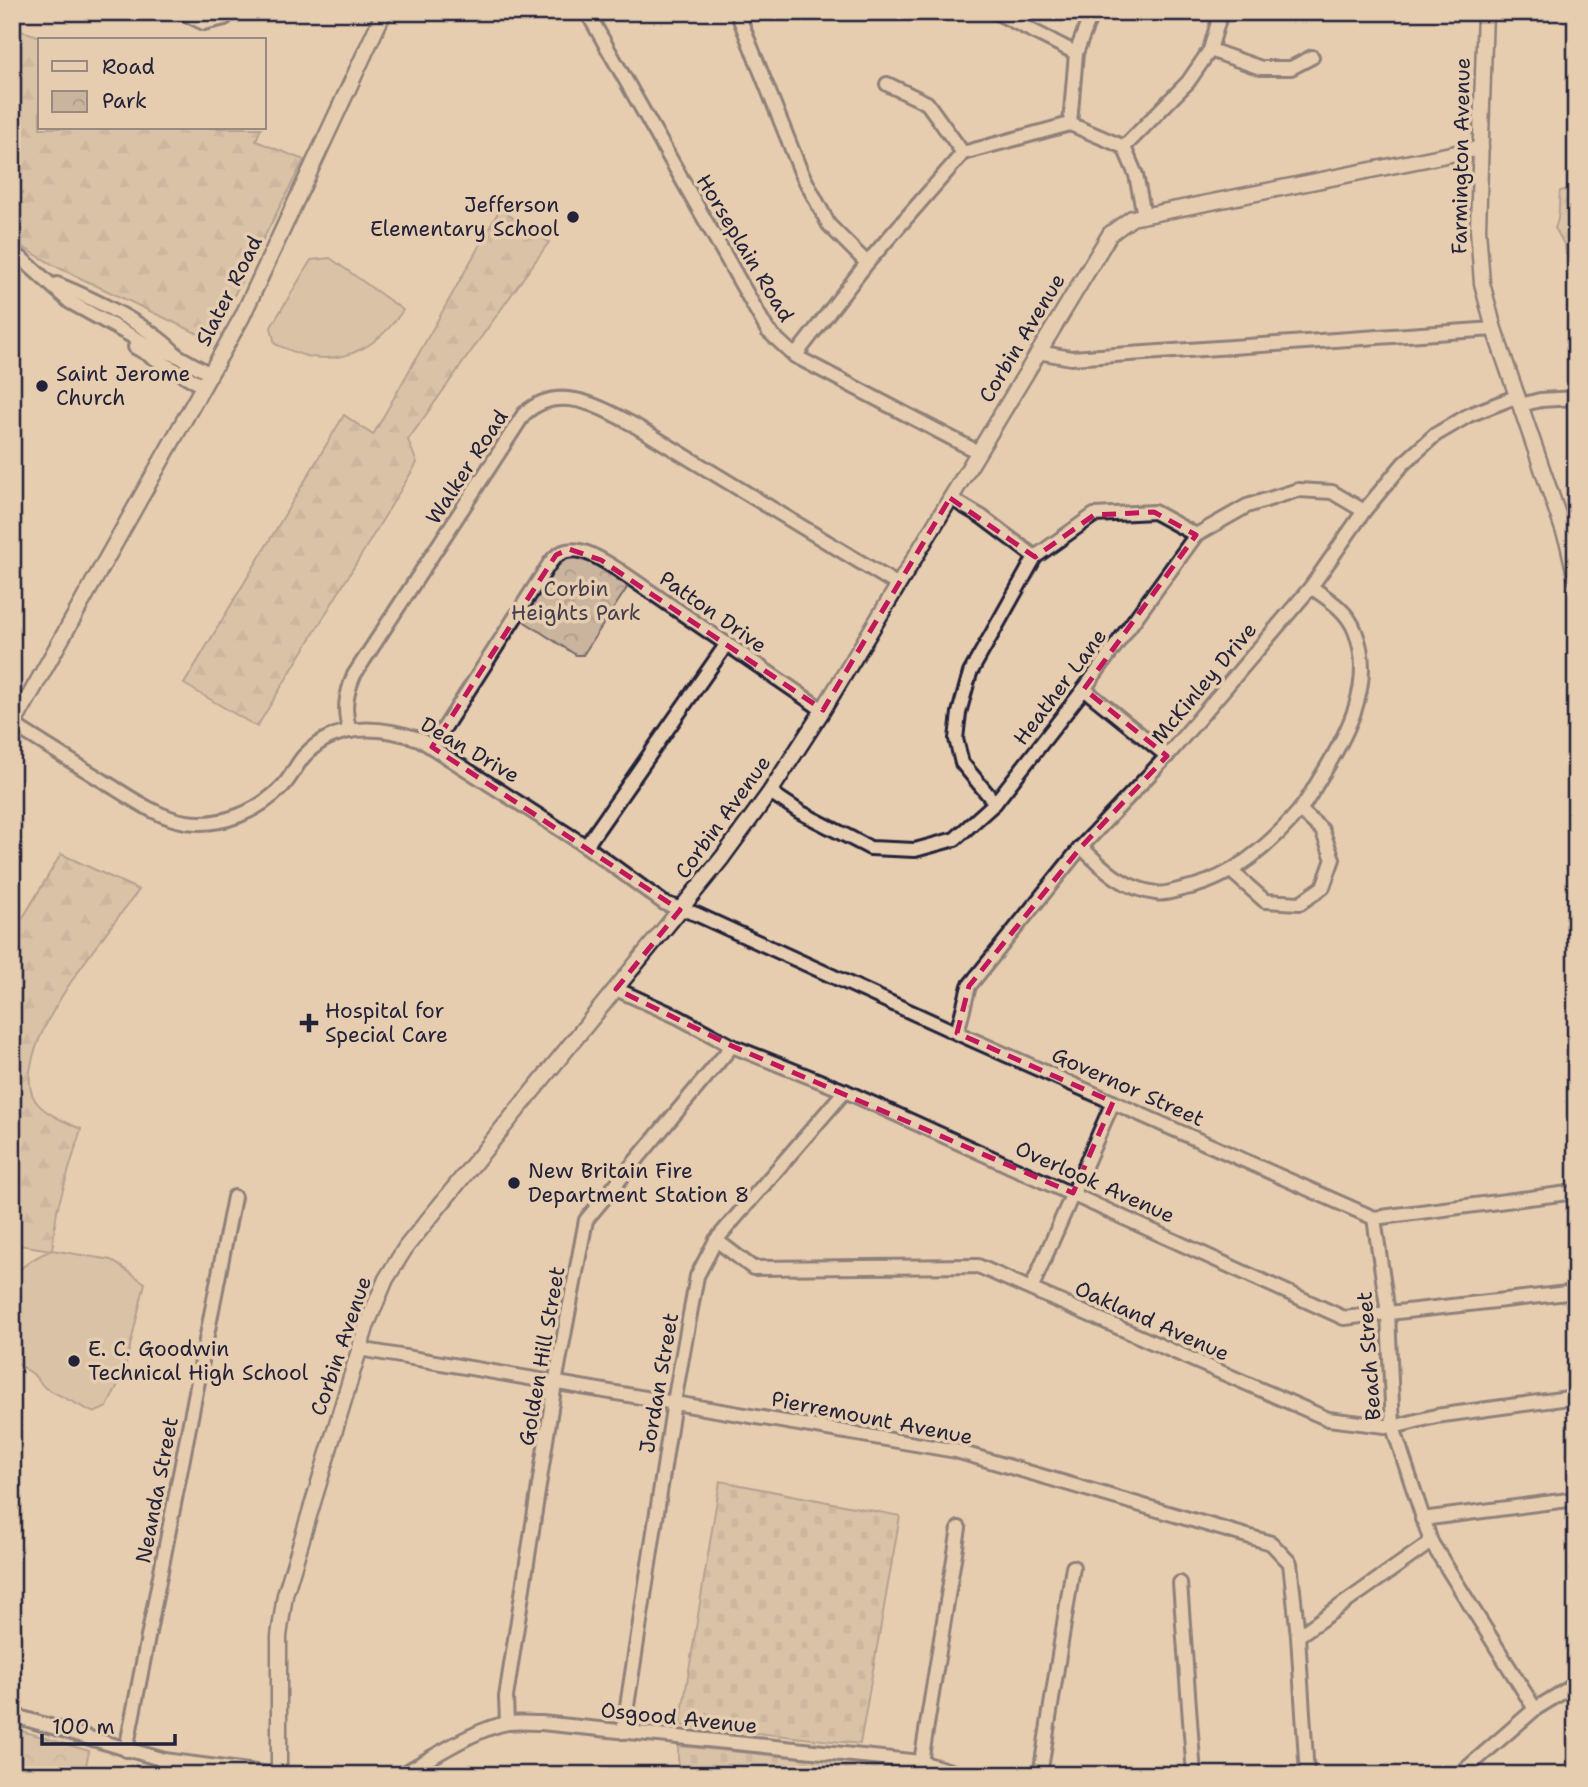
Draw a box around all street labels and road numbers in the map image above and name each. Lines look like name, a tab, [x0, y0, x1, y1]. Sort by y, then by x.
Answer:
street label: Farmington Avenue	[1445, 57, 1477, 255]
street label: Horseplain Road	[690, 169, 800, 327]
street label: Slater Road	[189, 231, 269, 351]
street label: Corbin Avenue	[972, 268, 1072, 408]
street label: Walker Road	[419, 404, 515, 530]
street label: Patton Drive	[654, 565, 772, 659]
street label: McKinley Drive	[1145, 616, 1263, 750]
street label: Heather Lane	[1007, 623, 1113, 751]
street label: Dean Drive	[415, 710, 525, 790]
street label: Corbin Avenue	[669, 750, 777, 884]
street label: Governor Street	[1047, 1041, 1209, 1133]
street label: Overlook Avenue	[1011, 1134, 1179, 1230]
street label: Golden Hill Street	[512, 1264, 572, 1448]
street label: Corbin Avenue	[304, 1272, 378, 1420]
street label: Oakland Avenue	[1070, 1274, 1234, 1368]
street label: Beach Street	[1351, 1291, 1387, 1421]
street label: Jordan Street	[633, 1311, 685, 1455]
street label: Pierremount Avenue	[769, 1385, 975, 1451]
street label: Neanda Street	[129, 1414, 185, 1566]
street label: Osgood Avenue	[599, 1696, 759, 1740]

